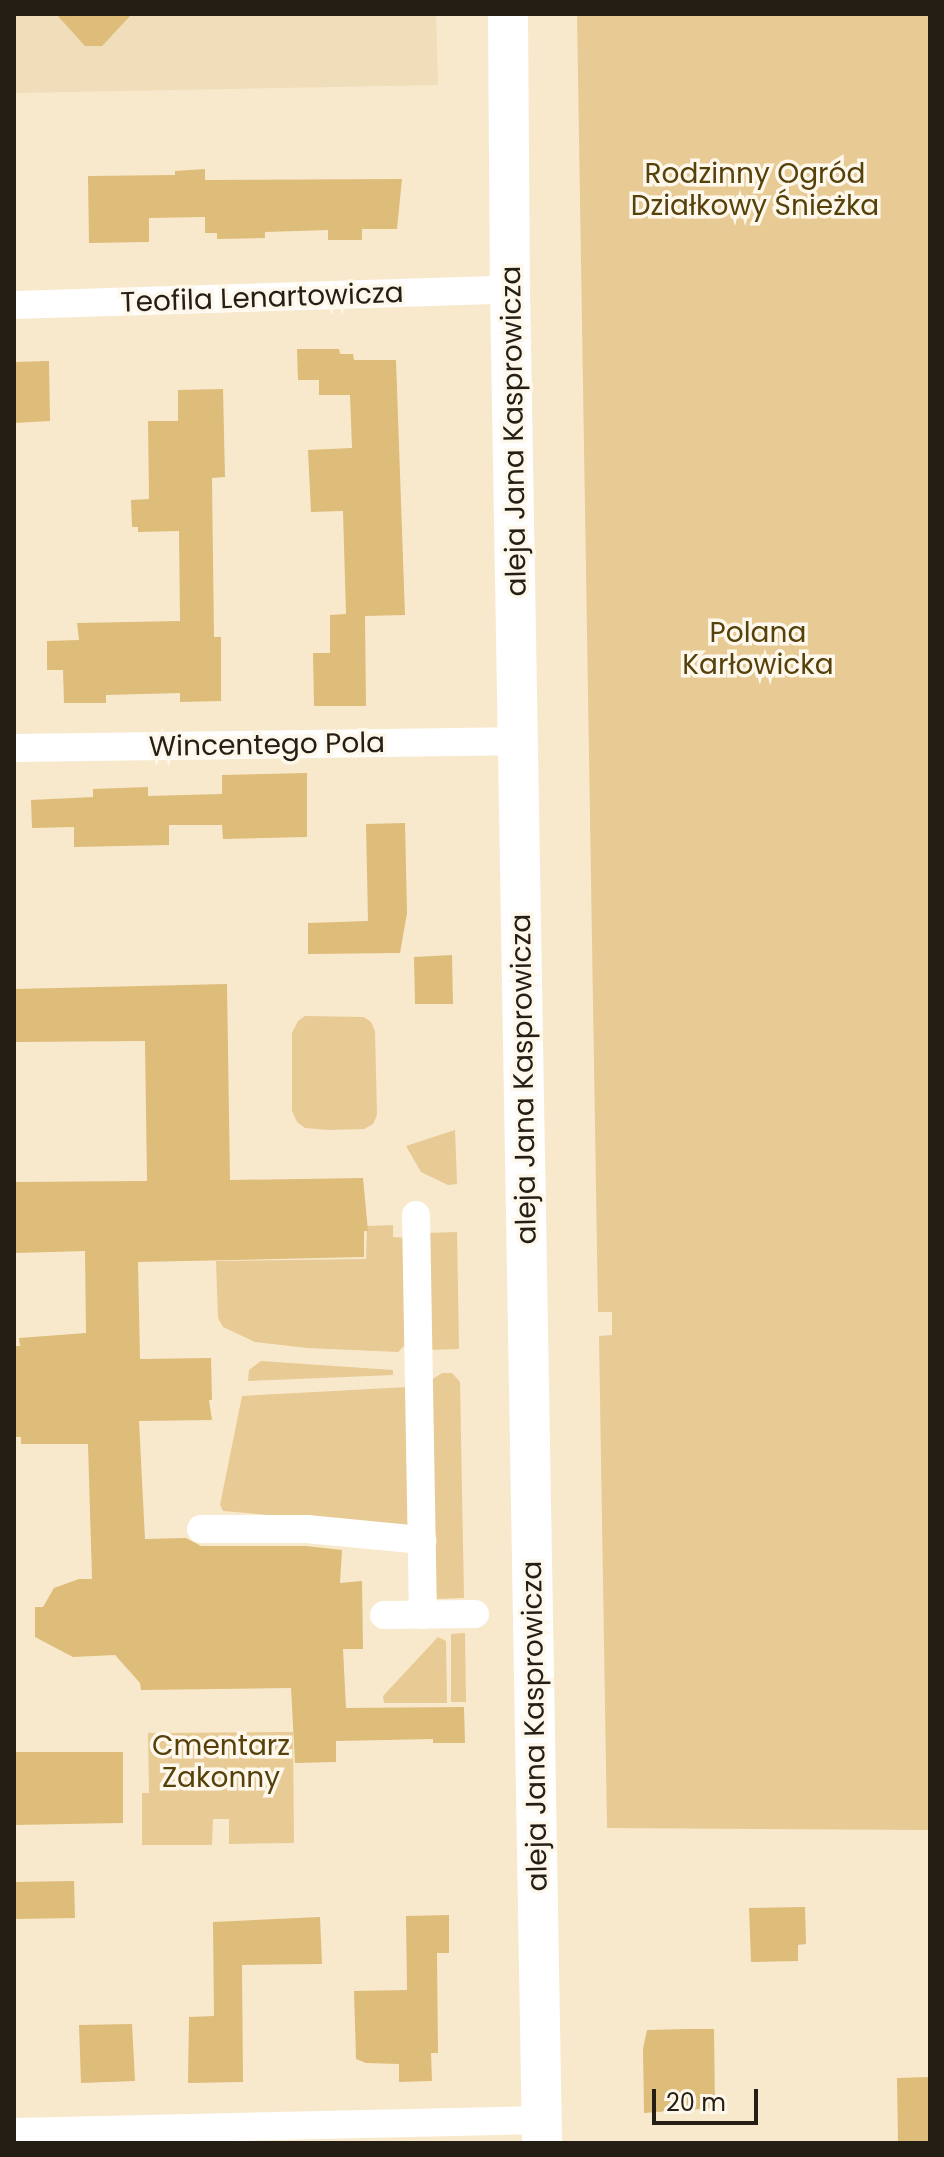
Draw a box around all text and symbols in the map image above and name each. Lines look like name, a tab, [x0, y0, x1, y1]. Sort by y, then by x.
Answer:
park label: Rodzinny Ogród Działkowy Śnieżka	[631, 157, 879, 223]
street label: aleja Jana Kasprowicza	[494, 265, 534, 597]
street label: Teofila Lenartowicza	[120, 276, 404, 320]
park label: Polana Karłowicka	[682, 616, 834, 682]
street label: Wincentego Pola	[149, 726, 385, 764]
street label: aleja Jana Kasprowicza	[504, 913, 544, 1245]
street label: aleja Jana Kasprowicza	[515, 1560, 555, 1892]
park label: Cmentarz Zakonny	[152, 1729, 290, 1795]
scale bar	[656, 2073, 762, 2123]
text: 20 m	[666, 2086, 726, 2119]

